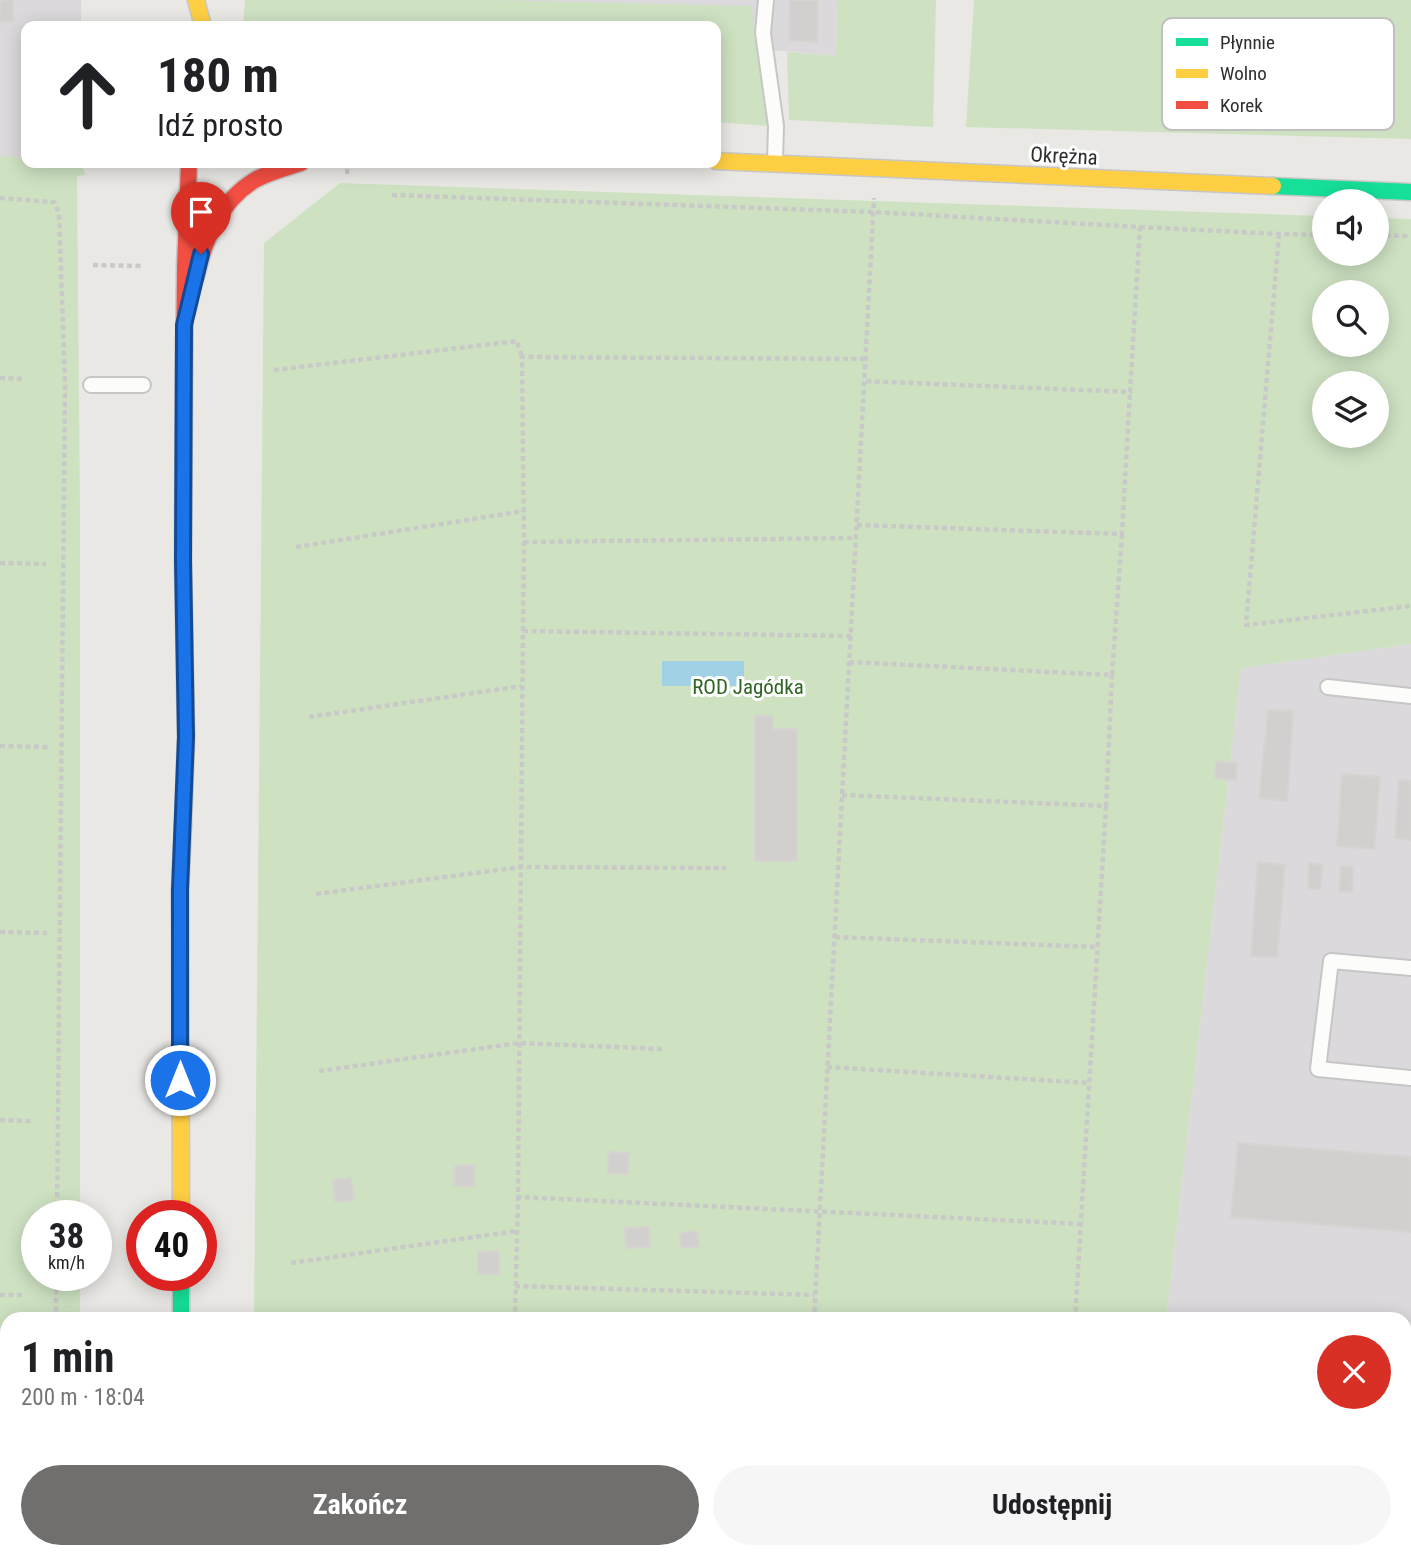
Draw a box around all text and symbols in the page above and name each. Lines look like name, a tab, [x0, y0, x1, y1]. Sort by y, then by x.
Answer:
legend	[1162, 18, 1394, 130]
text: Płynnie	[1220, 31, 1275, 54]
text: 180 m	[157, 47, 279, 104]
icon: ahead	[42, 49, 133, 140]
text: Wolno	[1220, 62, 1267, 85]
text: Korek	[1220, 94, 1263, 117]
text: Idź prosto	[157, 106, 283, 144]
street label: Okrężna	[1030, 142, 1098, 170]
pin	[171, 182, 231, 254]
map controls	[1312, 189, 1389, 448]
button: sound	[1312, 189, 1389, 266]
icon: arrive	[182, 193, 220, 231]
button: search	[1312, 280, 1389, 357]
button: layers	[1312, 371, 1389, 448]
park label: ROD Jagódka	[692, 675, 804, 699]
position arrow	[143, 1043, 217, 1117]
speed limit sign: 40	[126, 1200, 217, 1291]
text: 38	[49, 1216, 84, 1257]
text: km/h	[48, 1252, 85, 1273]
text: 1 min	[21, 1333, 114, 1382]
button: close	[1317, 1335, 1391, 1409]
text: 200 m · 18:04	[21, 1384, 145, 1411]
button: Zakończ	[21, 1465, 699, 1545]
button: Udostępnij	[713, 1465, 1391, 1545]

